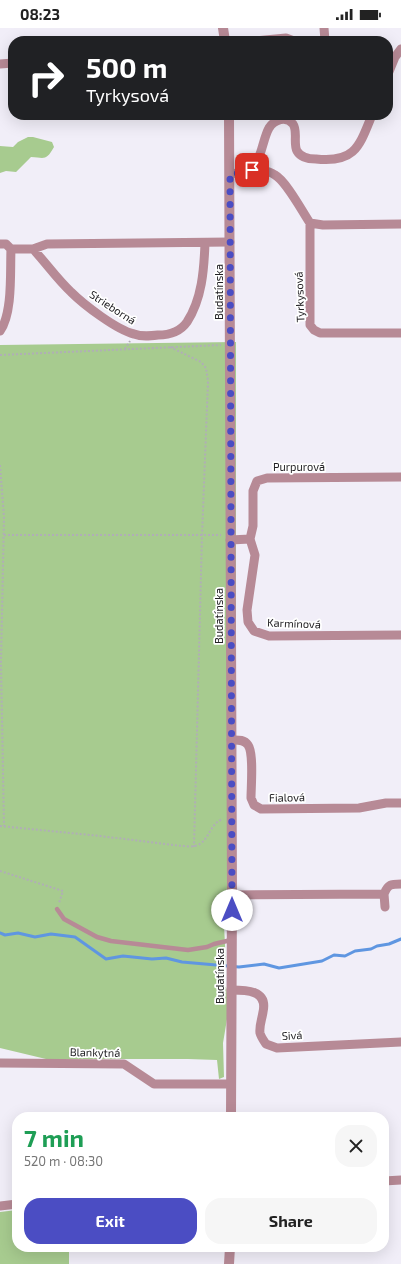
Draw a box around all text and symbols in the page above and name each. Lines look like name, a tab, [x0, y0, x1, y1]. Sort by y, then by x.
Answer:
text: 08:23	[20, 5, 60, 23]
text: 500 m	[86, 50, 168, 84]
icon: right	[20, 52, 72, 104]
text: Tyrkysová	[86, 84, 169, 106]
pin	[235, 153, 269, 187]
icon: arrive	[241, 159, 263, 181]
street label: Budatínska	[212, 264, 225, 320]
street label: Tyrkysová	[292, 271, 306, 323]
street label: Strieborná	[87, 287, 139, 327]
street label: Purpurová	[273, 460, 325, 473]
street label: Budatínska	[212, 588, 225, 644]
street label: Karmínová	[267, 616, 321, 630]
street label: Fialová	[269, 790, 305, 804]
position arrow	[211, 889, 253, 931]
street label: Budatínska	[213, 948, 226, 1004]
street label: Sivá	[281, 1028, 303, 1042]
street label: Blankytná	[70, 1045, 120, 1059]
text: 7 min	[24, 1123, 84, 1152]
button: close	[335, 1125, 377, 1167]
text: 520 m · 08:30	[24, 1153, 103, 1169]
button: Exit	[24, 1198, 197, 1244]
button: Share	[205, 1198, 377, 1244]

